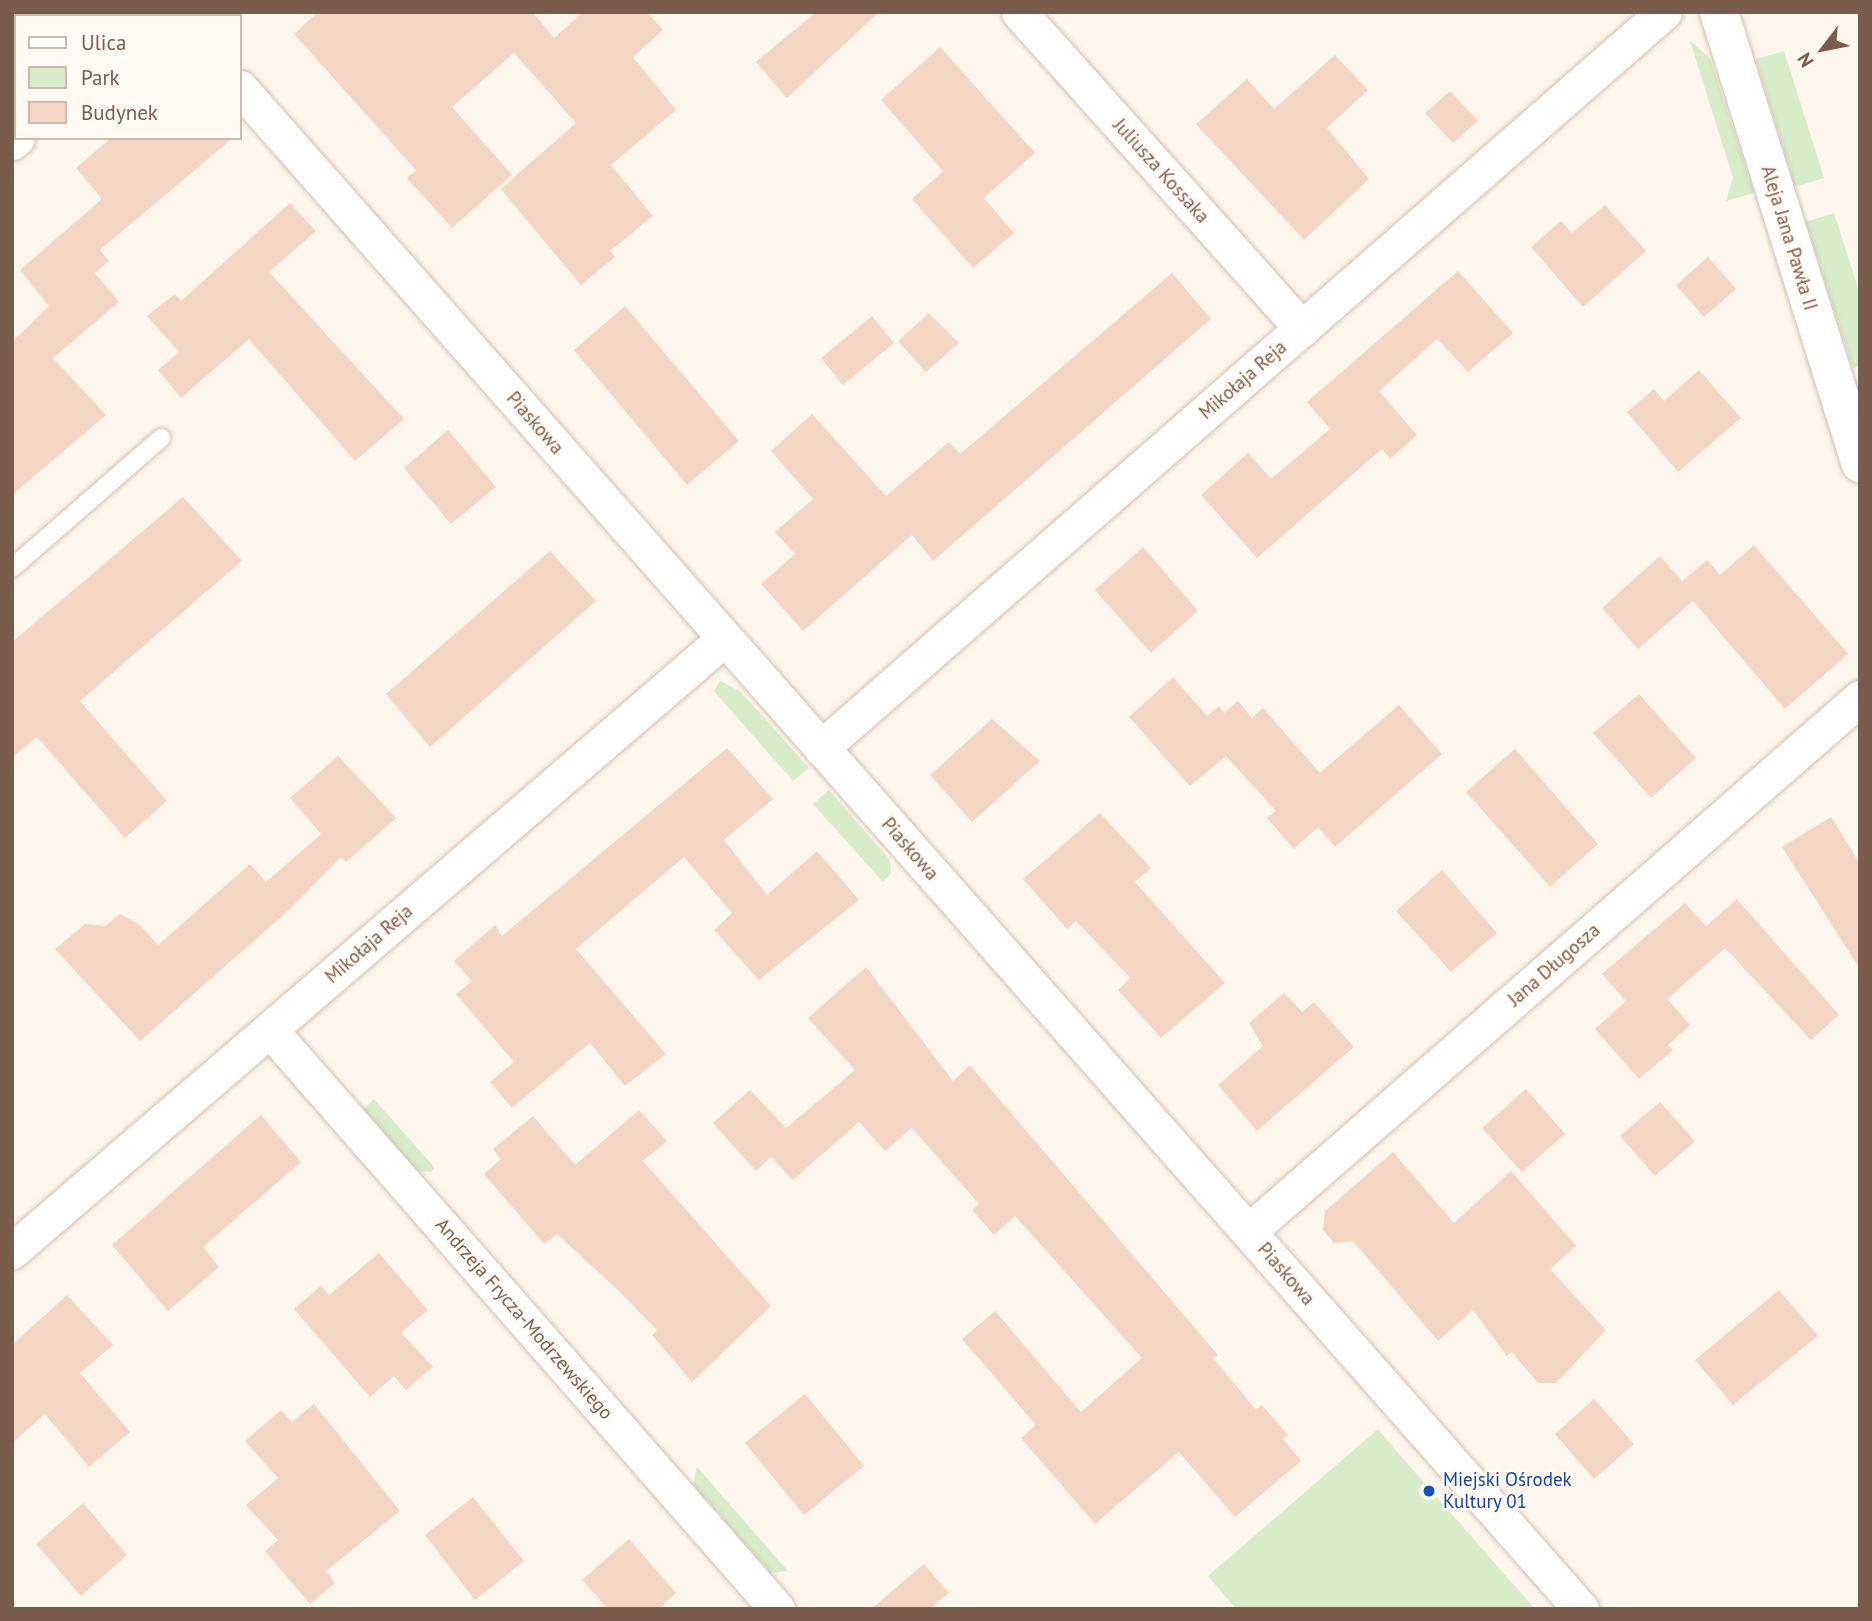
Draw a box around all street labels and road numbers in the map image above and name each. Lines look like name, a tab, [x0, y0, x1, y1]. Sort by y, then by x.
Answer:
street label: Juliusza Kossaka	[1108, 114, 1214, 228]
street label: Aleja Jana Pawła II	[1756, 163, 1822, 313]
street label: Mikołaja Reja	[1195, 336, 1291, 424]
street label: Piaskowa	[502, 387, 568, 459]
street label: Piaskowa	[877, 813, 943, 885]
street label: Mikołaja Reja	[321, 900, 417, 988]
street label: Jana Długosza	[1503, 919, 1605, 1011]
street label: Andrzeja Frycza-Modrzewskiego	[430, 1214, 618, 1424]
street label: Piaskowa	[1253, 1238, 1319, 1310]

